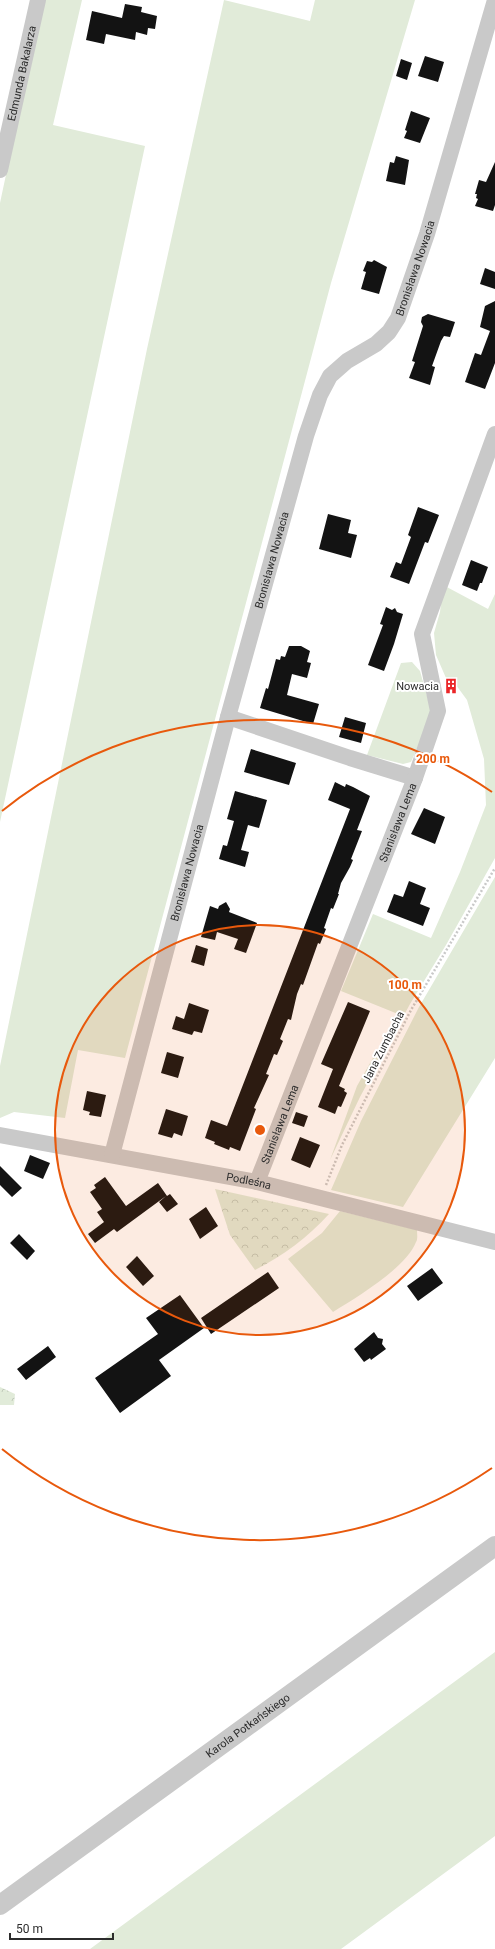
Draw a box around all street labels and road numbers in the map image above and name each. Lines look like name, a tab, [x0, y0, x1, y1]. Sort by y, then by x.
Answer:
street label: Edmunda Bakalarza	[5, 25, 39, 122]
street label: Bronisława Nowacia	[393, 219, 438, 318]
street label: Bronisława Nowacia	[252, 510, 292, 610]
street label: Stanisława Lema	[377, 781, 419, 864]
street label: Bronisława Nowacia	[168, 823, 206, 923]
street label: Jana Zumbacha	[360, 1009, 407, 1085]
street label: Stanisława Lema	[259, 1083, 301, 1166]
street label: Podleśna	[225, 1171, 273, 1192]
street label: Karola Potkańskiego	[203, 1691, 293, 1761]

